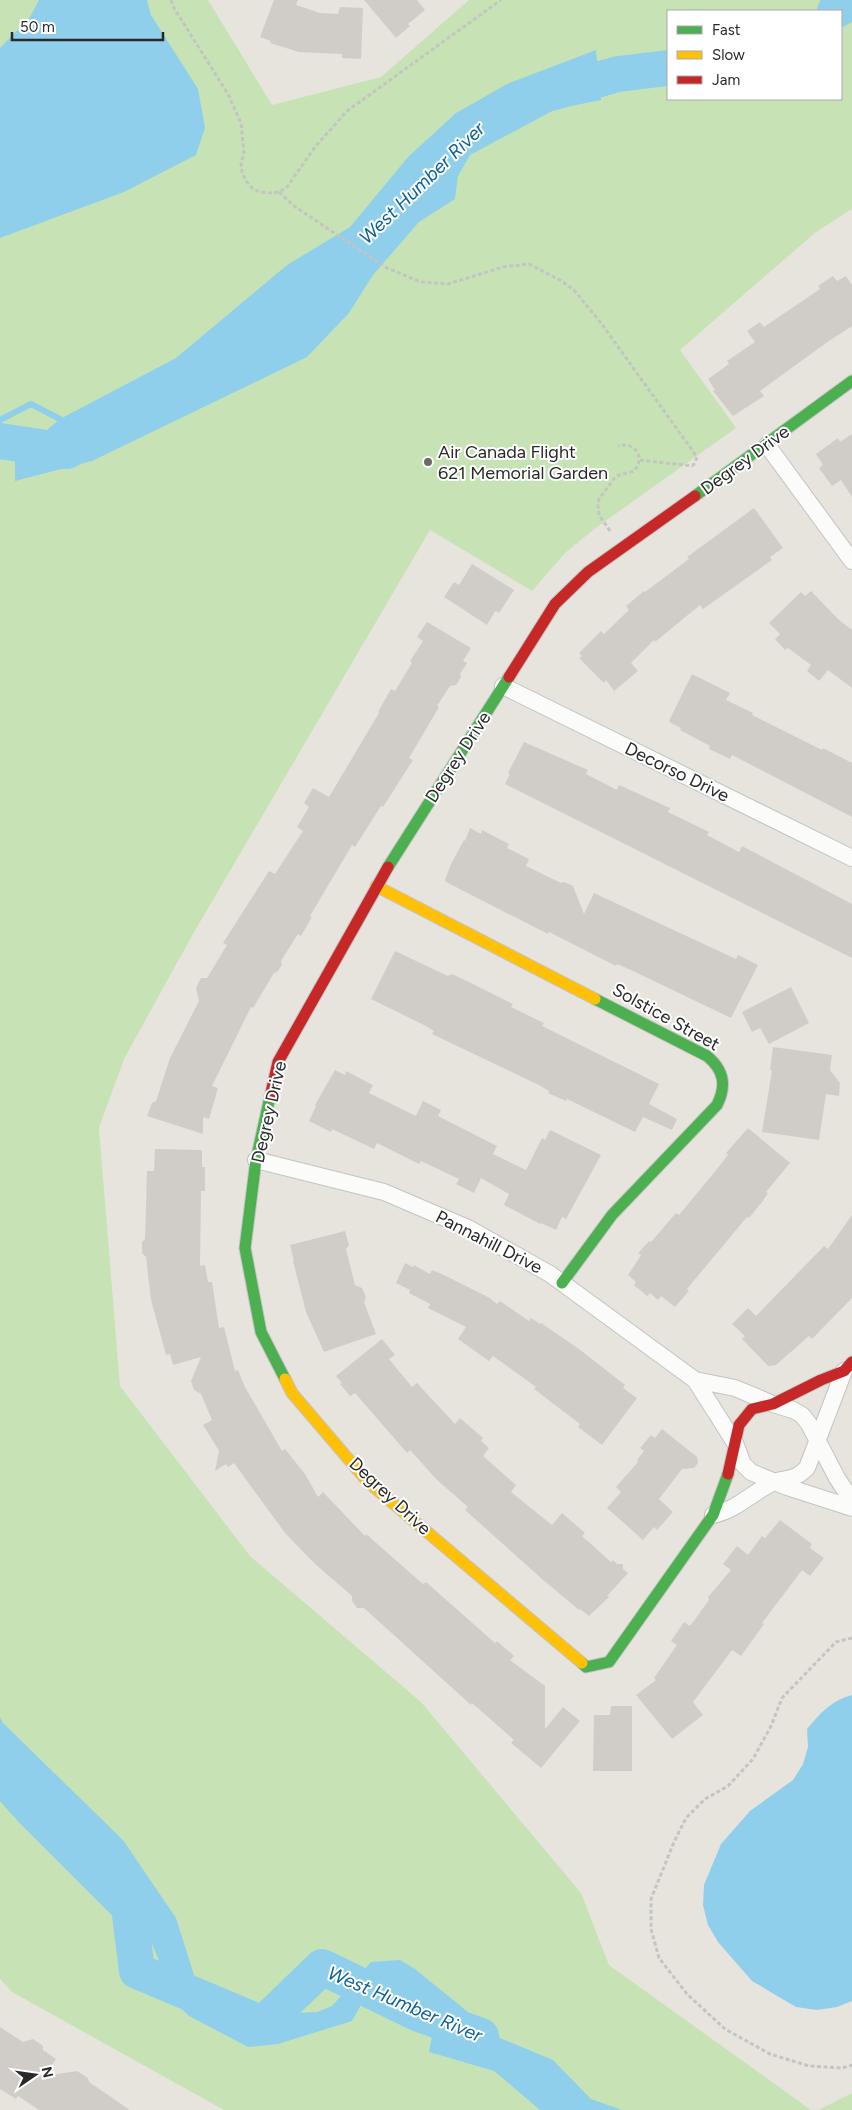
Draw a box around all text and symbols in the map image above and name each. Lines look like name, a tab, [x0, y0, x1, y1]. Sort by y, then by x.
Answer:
scale bar	[12, 10, 164, 42]
legend	[667, 10, 842, 100]
text: 50 m	[20, 18, 55, 36]
text: Fast	[712, 21, 741, 39]
text: Slow	[712, 46, 745, 64]
text: Jam	[712, 71, 740, 89]
water label: West Humber River	[355, 117, 490, 249]
street label: Degrey Drive	[696, 420, 794, 499]
place label: Air Canada Flight 621 Memorial Garden	[438, 441, 608, 484]
marker: Air Canada Flight 621 Memorial Garden	[422, 456, 434, 468]
street label: Degrey Drive	[420, 707, 496, 807]
street label: Decorso Drive	[621, 737, 733, 807]
street label: Solstice Street	[609, 978, 724, 1056]
street label: Degrey Drive	[247, 1059, 291, 1165]
street label: Pannahill Drive	[432, 1206, 546, 1278]
street label: Degrey Drive	[344, 1452, 436, 1540]
water label: West Humber River	[324, 1961, 486, 2047]
north arrow	[10, 2050, 60, 2100]
text: N	[38, 2065, 57, 2079]

